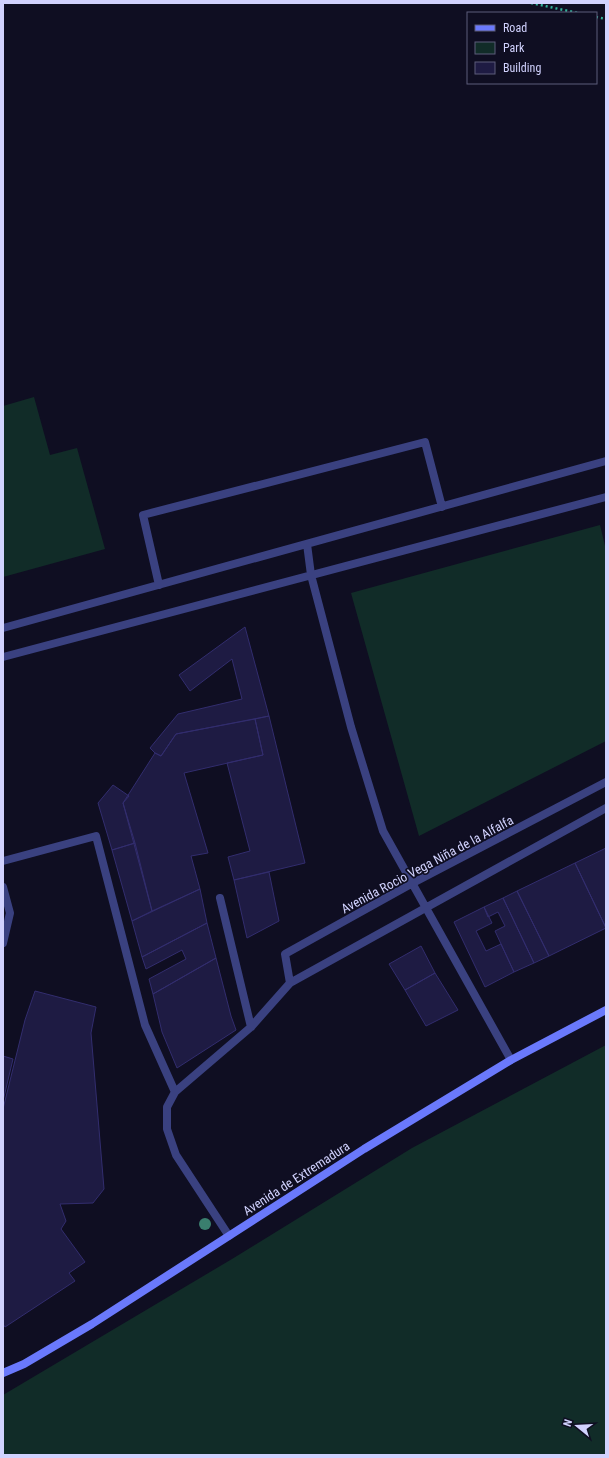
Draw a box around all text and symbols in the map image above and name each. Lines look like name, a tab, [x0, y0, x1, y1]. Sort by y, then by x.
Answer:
legend	[467, 12, 597, 84]
text: Road	[503, 21, 527, 35]
text: Park	[503, 41, 525, 55]
text: Building	[503, 61, 541, 75]
street label: Avenida Rocio Vega Niña de la Alfalfa	[339, 813, 516, 916]
street label: Avenida de Extremadura	[240, 1138, 352, 1218]
north arrow	[557, 1406, 597, 1446]
text: N	[561, 1418, 575, 1428]

